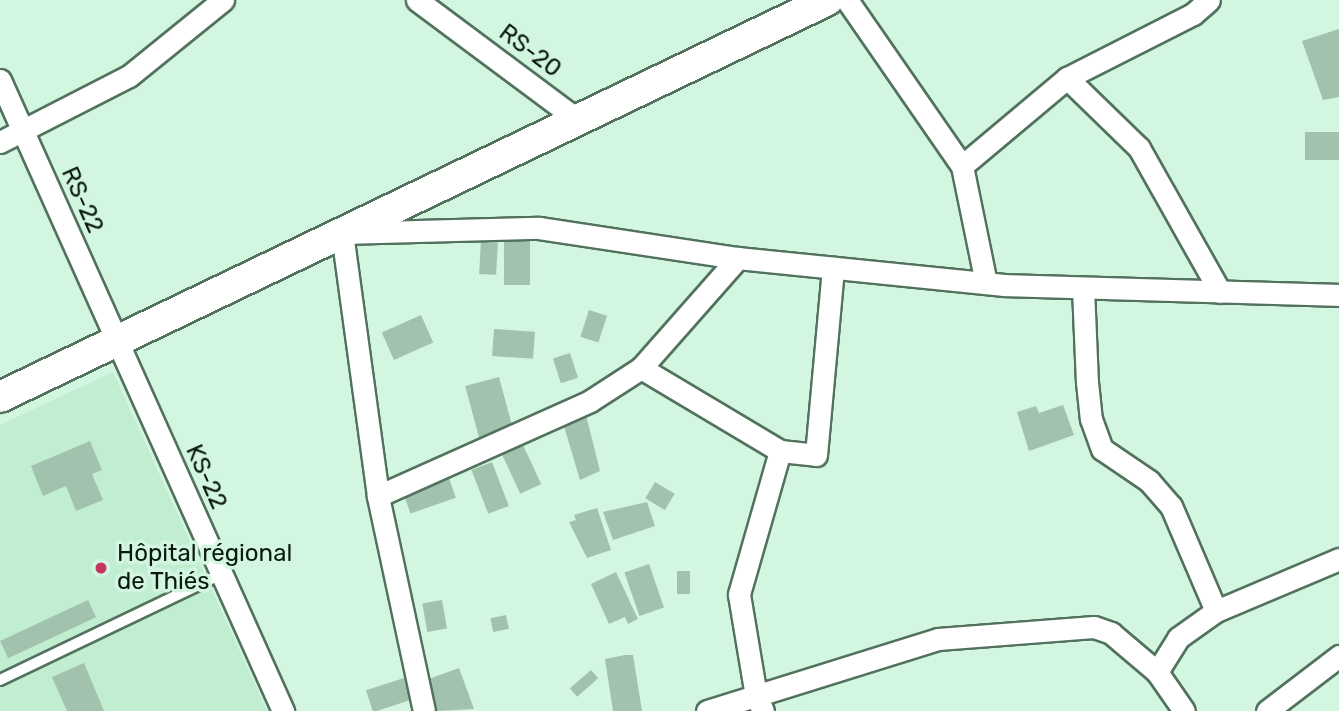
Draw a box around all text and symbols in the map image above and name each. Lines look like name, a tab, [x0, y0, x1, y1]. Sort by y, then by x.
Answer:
street label: RS-20	[493, 18, 567, 84]
street label: RS-22	[55, 162, 109, 238]
street label: KS-22	[179, 440, 233, 514]
place label: Hôpital régional de Thiés	[117, 540, 292, 596]
marker: Hôpital régional de Thiés	[91, 558, 111, 578]

